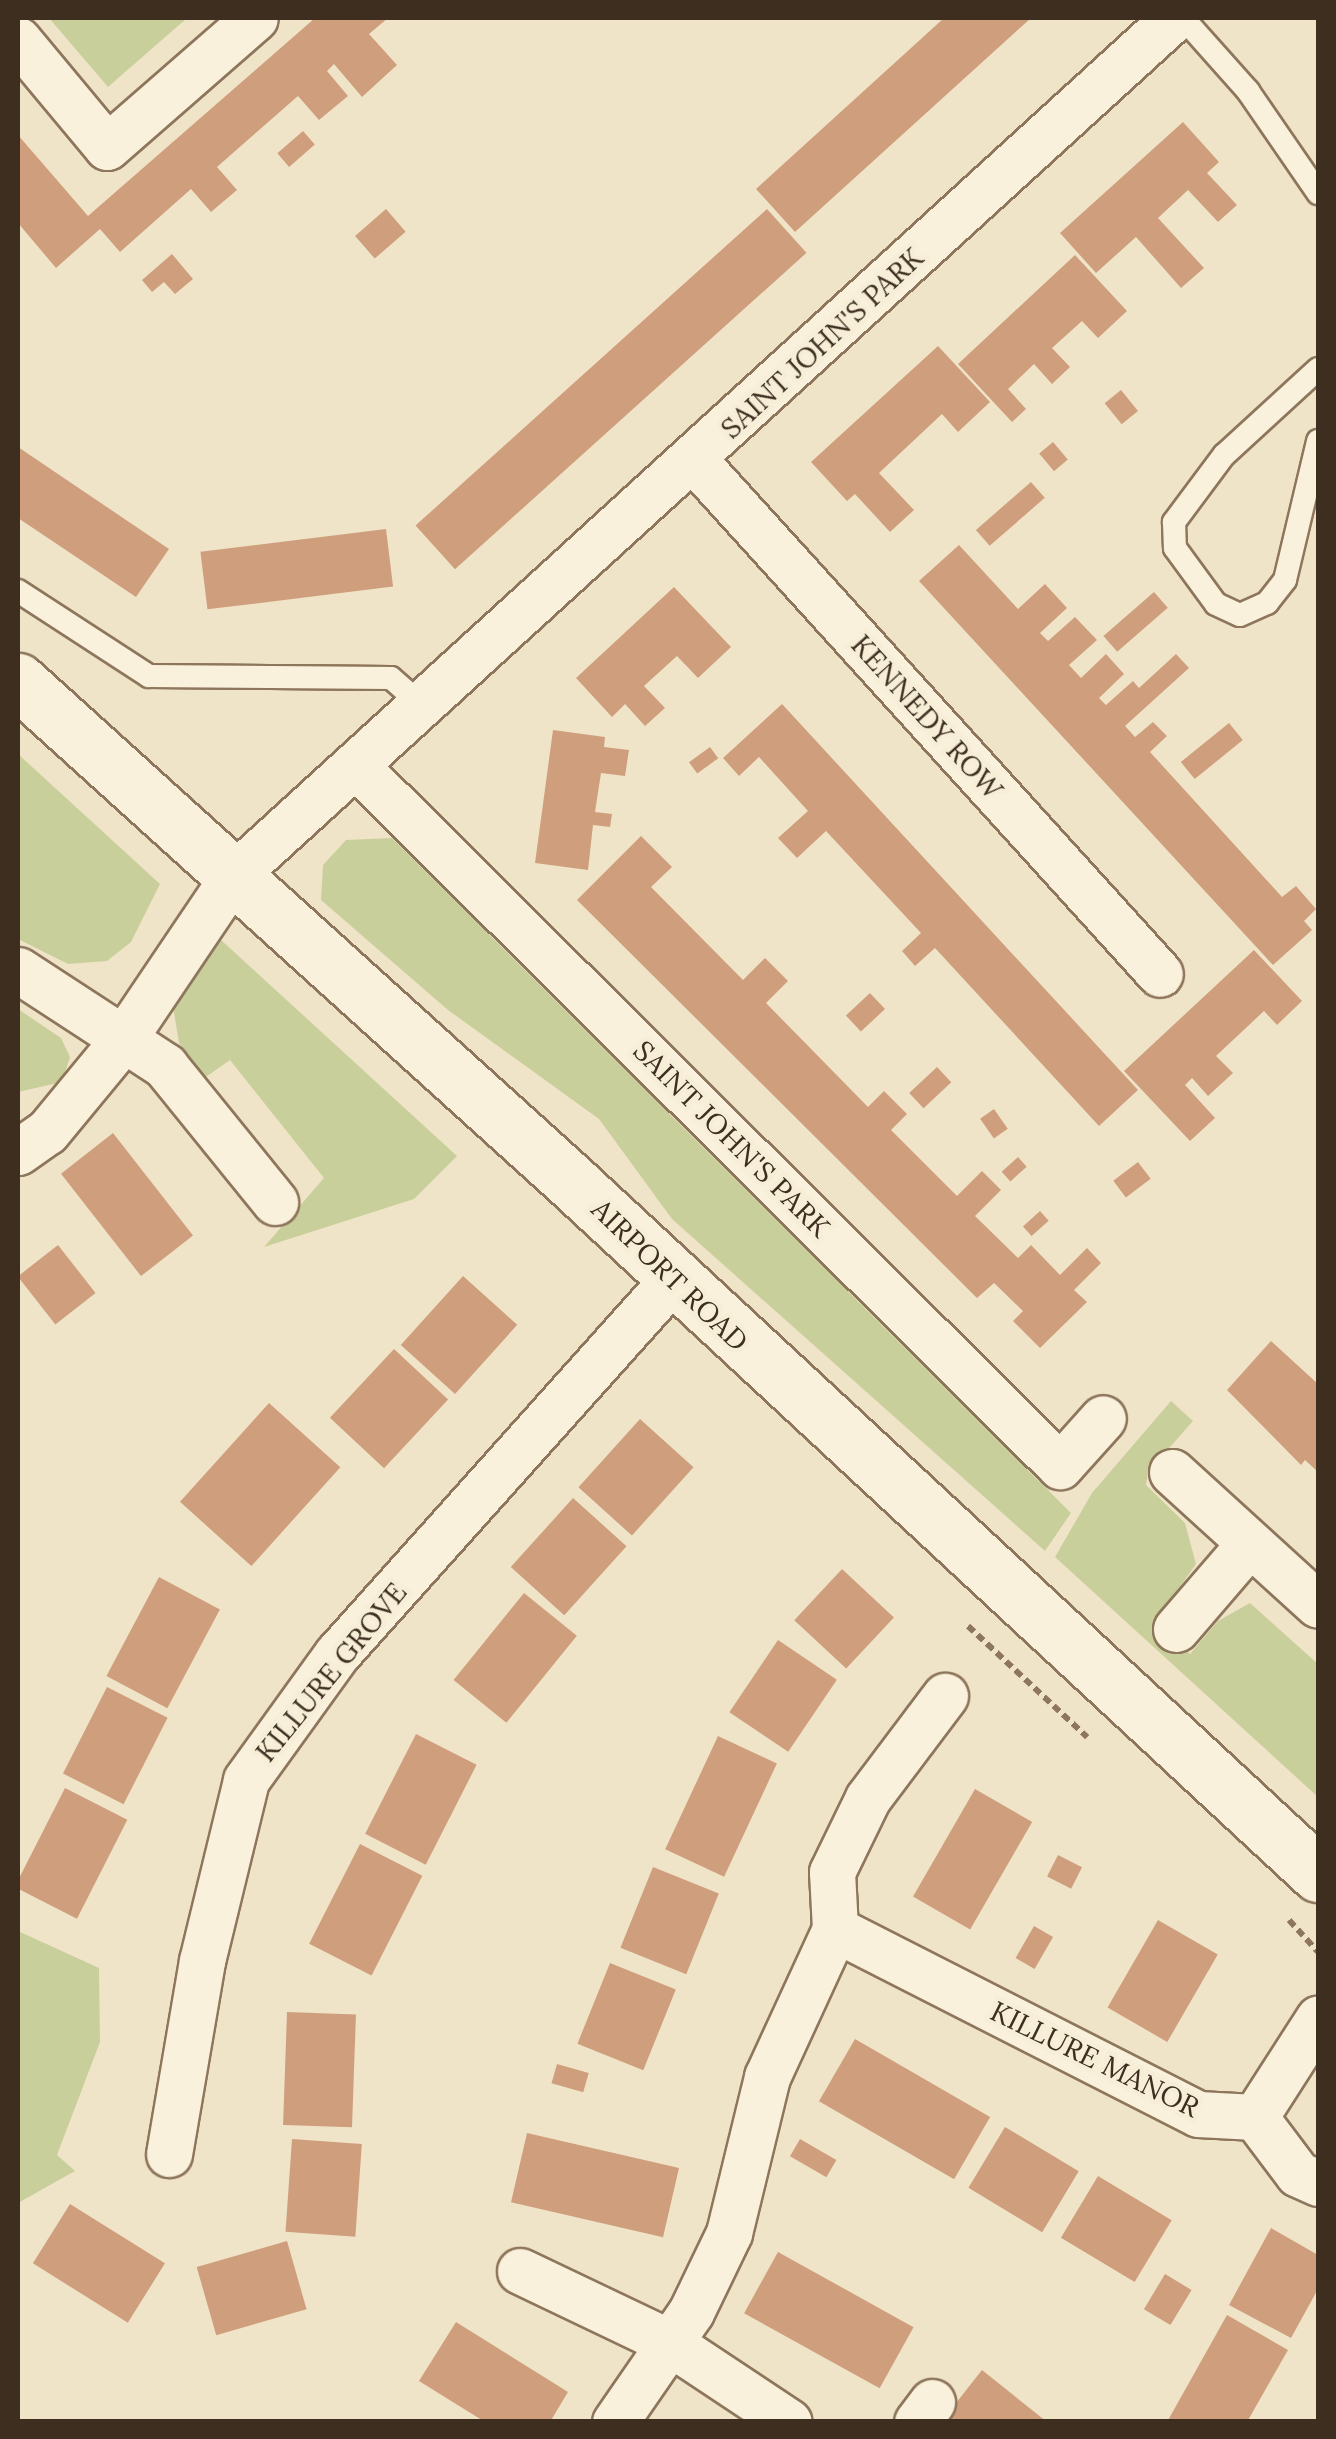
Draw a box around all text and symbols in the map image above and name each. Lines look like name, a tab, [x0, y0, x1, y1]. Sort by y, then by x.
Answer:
street label: SAINT JOHN'S PARK	[714, 241, 930, 445]
street label: KENNEDY ROW	[844, 628, 1010, 806]
street label: SAINT JOHN'S PARK	[627, 1034, 837, 1244]
street label: AIRPORT ROAD	[585, 1192, 755, 1358]
street label: KILLURE GROVE	[249, 1576, 413, 1768]
street label: KILLURE MANOR	[985, 1994, 1205, 2124]

